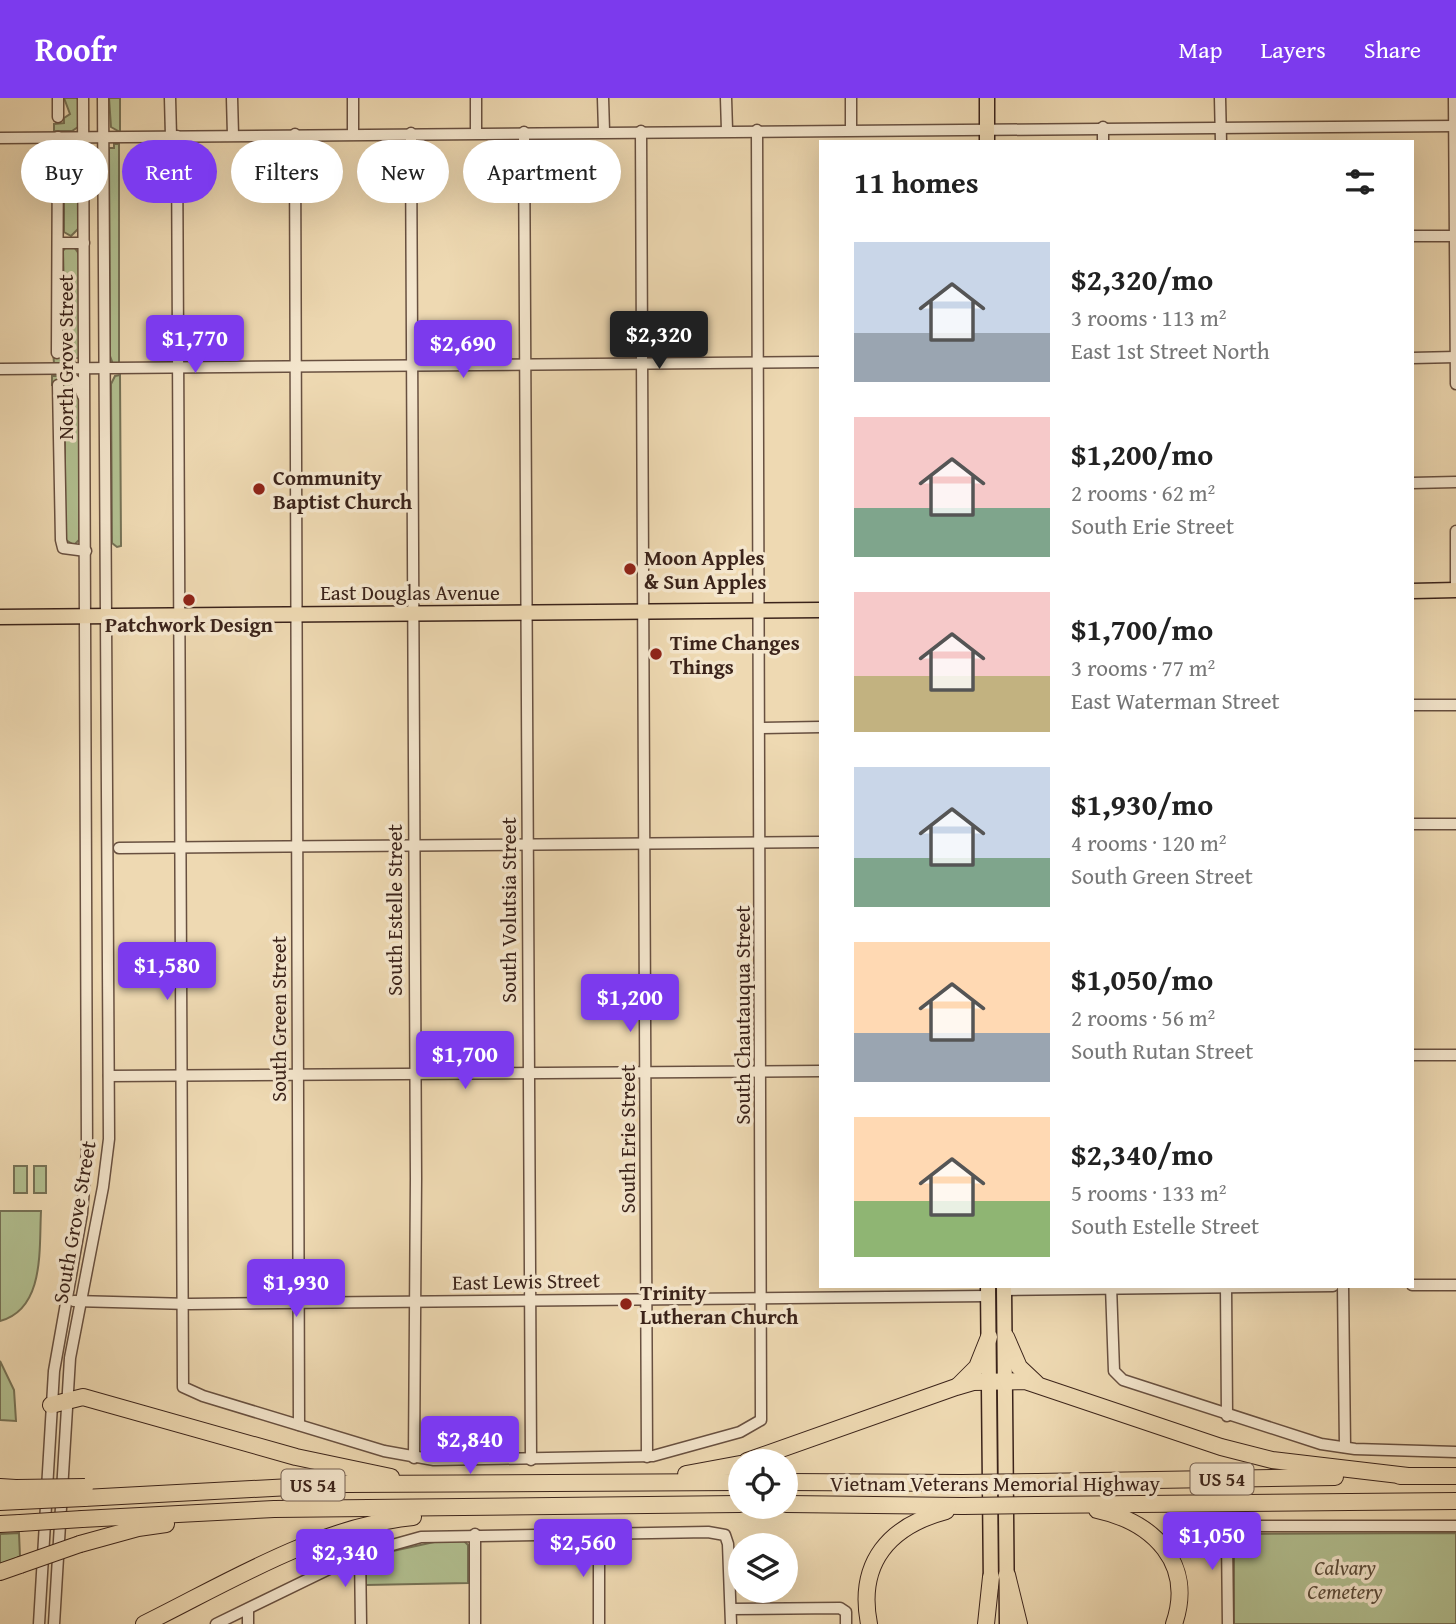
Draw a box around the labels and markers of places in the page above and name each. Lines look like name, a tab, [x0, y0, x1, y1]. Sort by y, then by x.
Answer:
pin: $2,320	[602, 312, 716, 371]
pin: $1,770	[138, 316, 252, 375]
pin: $2,690	[406, 320, 520, 380]
place label: Community Baptist Church	[273, 462, 413, 517]
marker: Community Baptist Church	[251, 481, 267, 497]
place label: Moon Apples & Sun Apples	[644, 542, 767, 597]
marker: Moon Apples & Sun Apples	[622, 561, 638, 577]
marker: Patchwork Design	[181, 592, 197, 608]
place label: Patchwork Design	[105, 609, 274, 640]
place label: Time Changes Things	[670, 627, 800, 682]
marker: Time Changes Things	[648, 646, 664, 662]
pin: $1,580	[110, 942, 224, 1002]
pin: $1,200	[573, 974, 687, 1034]
pin: $1,700	[408, 1032, 522, 1091]
pin: $1,930	[239, 1260, 353, 1319]
place label: Trinity Lutheran Church	[640, 1277, 799, 1332]
marker: Trinity Lutheran Church	[618, 1296, 634, 1312]
pin: $2,840	[413, 1416, 527, 1476]
pin: $1,050	[1155, 1512, 1269, 1572]
pin: $2,560	[526, 1520, 640, 1579]
pin: $2,340	[288, 1530, 402, 1589]

